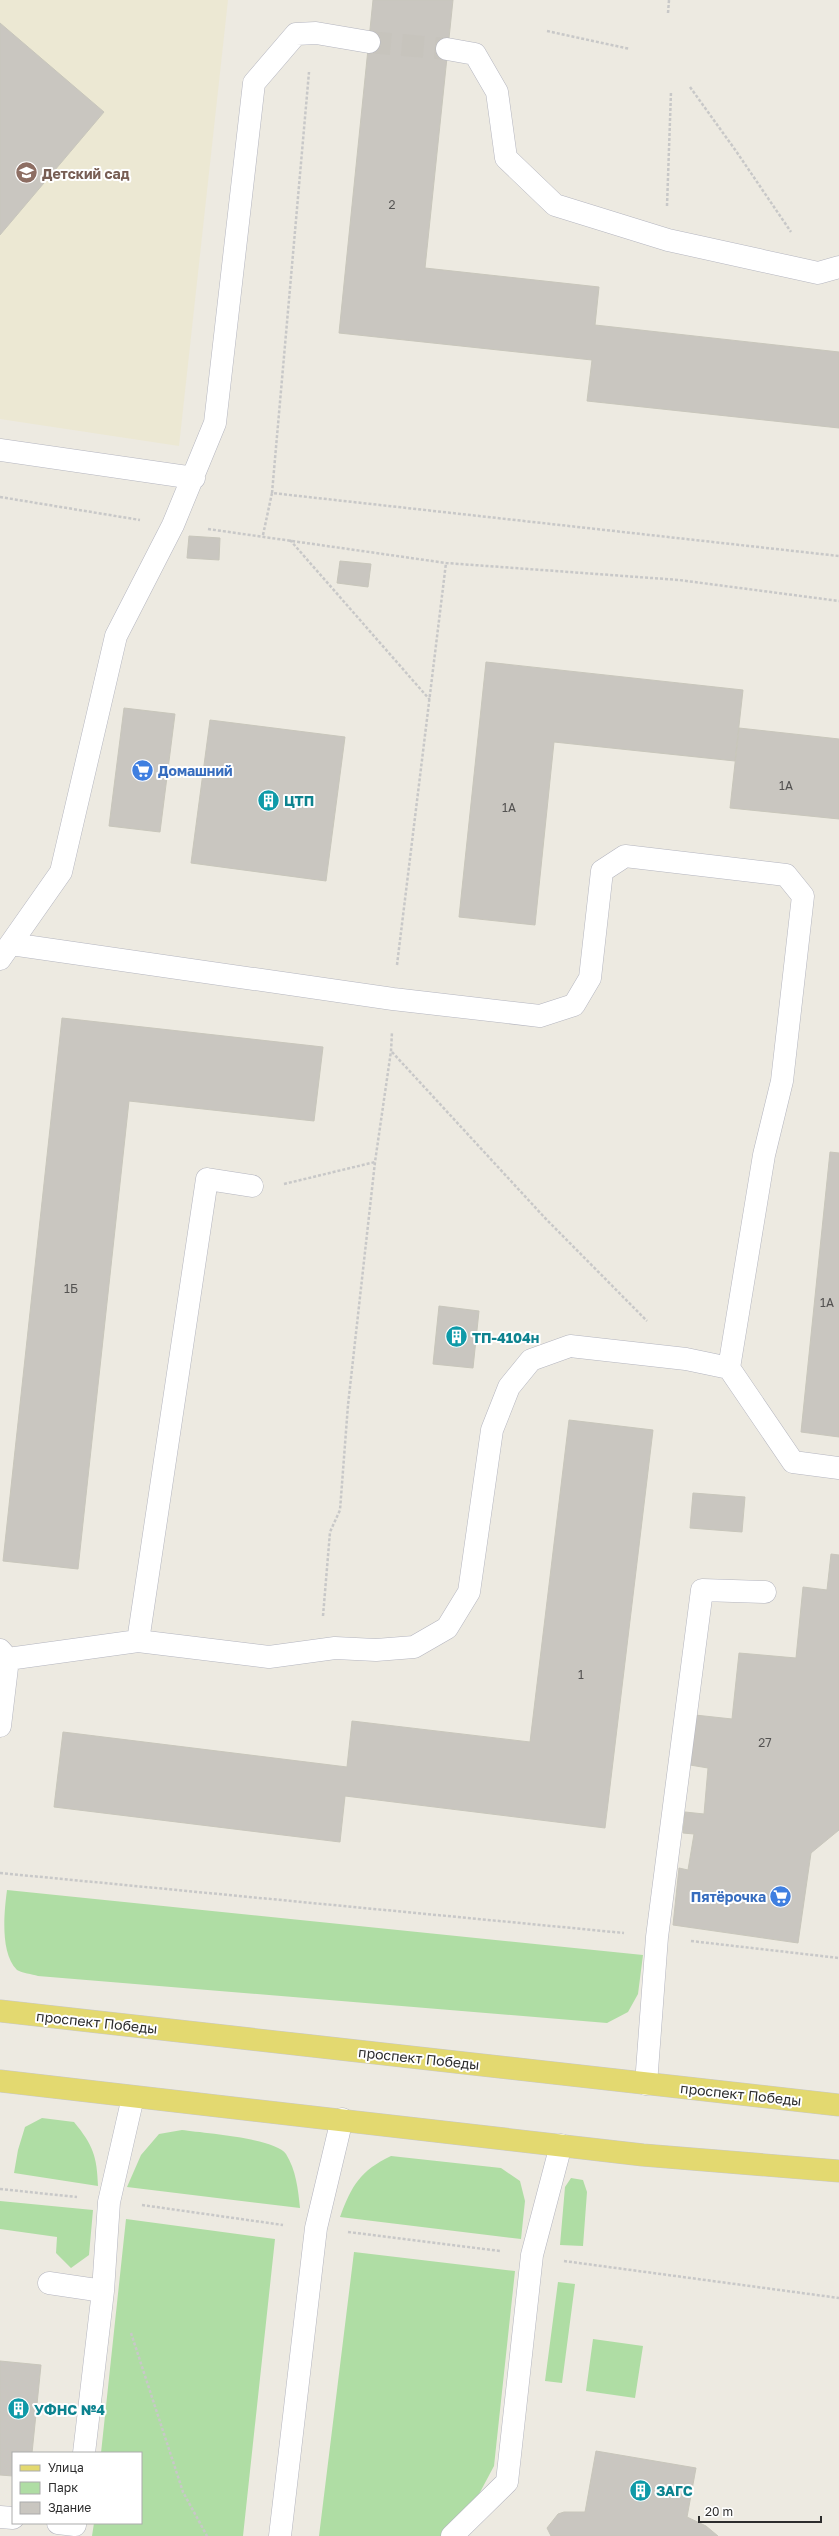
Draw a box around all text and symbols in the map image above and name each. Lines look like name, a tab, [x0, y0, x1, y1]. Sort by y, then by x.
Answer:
school or university icon: Детский сад	[13, 160, 39, 186]
place label: Детский сад	[42, 165, 130, 182]
house number: 2	[389, 197, 396, 212]
supermarket icon: Домашний	[129, 757, 155, 783]
place label: Домашний	[158, 762, 232, 779]
house number: 1А	[779, 778, 793, 793]
building icon: ЦТП	[255, 787, 281, 813]
place label: ЦТП	[284, 792, 314, 809]
house number: 1А	[502, 800, 516, 815]
house number: 1Б	[64, 1281, 78, 1296]
house number: 1А	[820, 1295, 834, 1310]
building icon: ТП-4104н	[443, 1324, 469, 1350]
place label: ТП-4104н	[472, 1329, 539, 1346]
house number: 1	[578, 1667, 584, 1682]
house number: 27	[758, 1735, 772, 1750]
supermarket icon: Пятёрочка	[768, 1883, 794, 1909]
place label: Пятёрочка	[691, 1888, 766, 1905]
street label: проспект Победы	[36, 2007, 158, 2037]
street label: проспект Победы	[358, 2043, 480, 2073]
street label: проспект Победы	[680, 2079, 802, 2109]
building icon: УФНС №4	[5, 2396, 31, 2422]
place label: УФНС №4	[34, 2401, 105, 2418]
legend	[12, 2452, 142, 2524]
text: Улица	[48, 2460, 84, 2475]
building icon: ЗАГС	[627, 2477, 653, 2503]
text: Парк	[48, 2480, 78, 2495]
place label: ЗАГС	[656, 2482, 693, 2499]
scale bar	[699, 2498, 821, 2524]
text: Здание	[48, 2500, 91, 2515]
text: 20 m	[705, 2504, 733, 2519]

